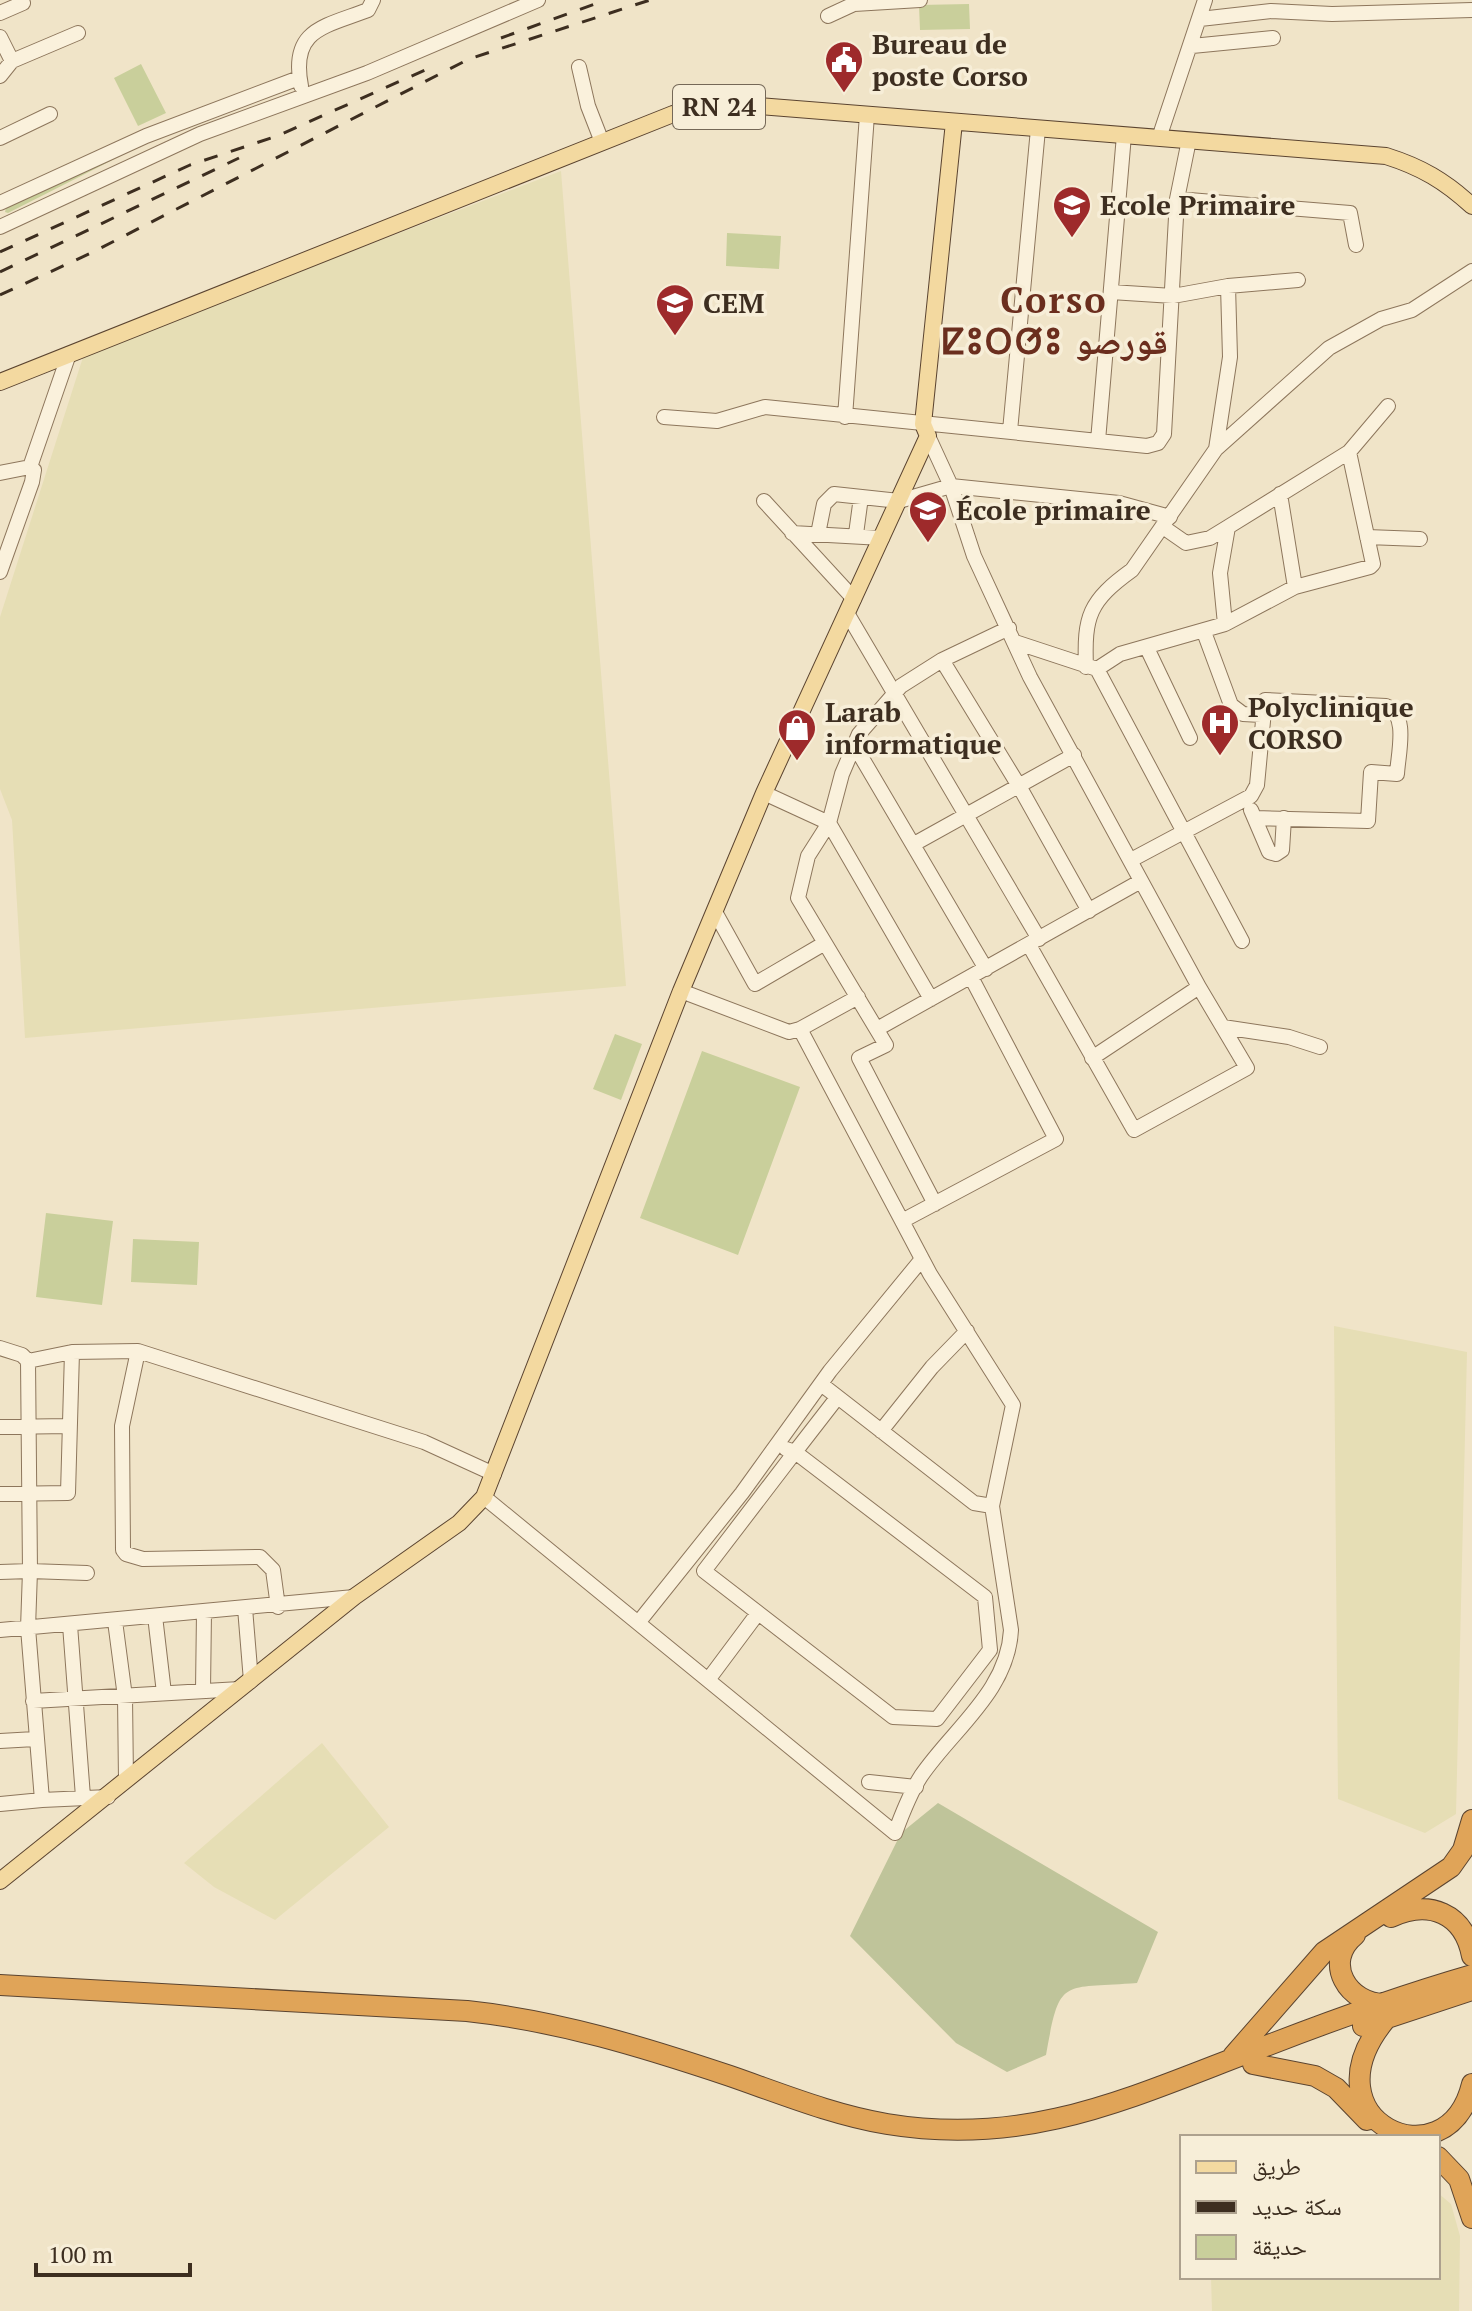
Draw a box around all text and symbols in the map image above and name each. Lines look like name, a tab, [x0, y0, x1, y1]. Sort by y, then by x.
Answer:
place label: Bureau de poste Corso	[872, 25, 1028, 94]
public building icon: Bureau de poste Corso	[823, 39, 865, 94]
road number: RN 24	[673, 85, 765, 129]
school or university icon: Ecole Primaire	[1051, 184, 1093, 239]
place label: Ecole Primaire	[1100, 186, 1296, 223]
district label: Corso ⵇⵓⵔⵚⵓ قورصو	[940, 276, 1168, 364]
school or university icon: CEM	[654, 282, 696, 337]
place label: CEM	[703, 284, 764, 321]
school or university icon: École primaire	[907, 489, 949, 544]
place label: École primaire	[956, 491, 1151, 528]
place label: Polyclinique CORSO	[1248, 688, 1414, 757]
place label: Larab informatique	[825, 693, 1002, 762]
hospital icon: Polyclinique CORSO	[1199, 702, 1241, 757]
shop icon: Larab informatique	[776, 707, 818, 762]
legend	[1180, 2135, 1440, 2279]
text: طريق	[1252, 2150, 1301, 2182]
text: سكة حديد	[1252, 2190, 1342, 2222]
scale bar	[36, 2227, 190, 2277]
text: حديقة	[1252, 2230, 1307, 2262]
text: 100 m	[48, 2238, 113, 2270]

